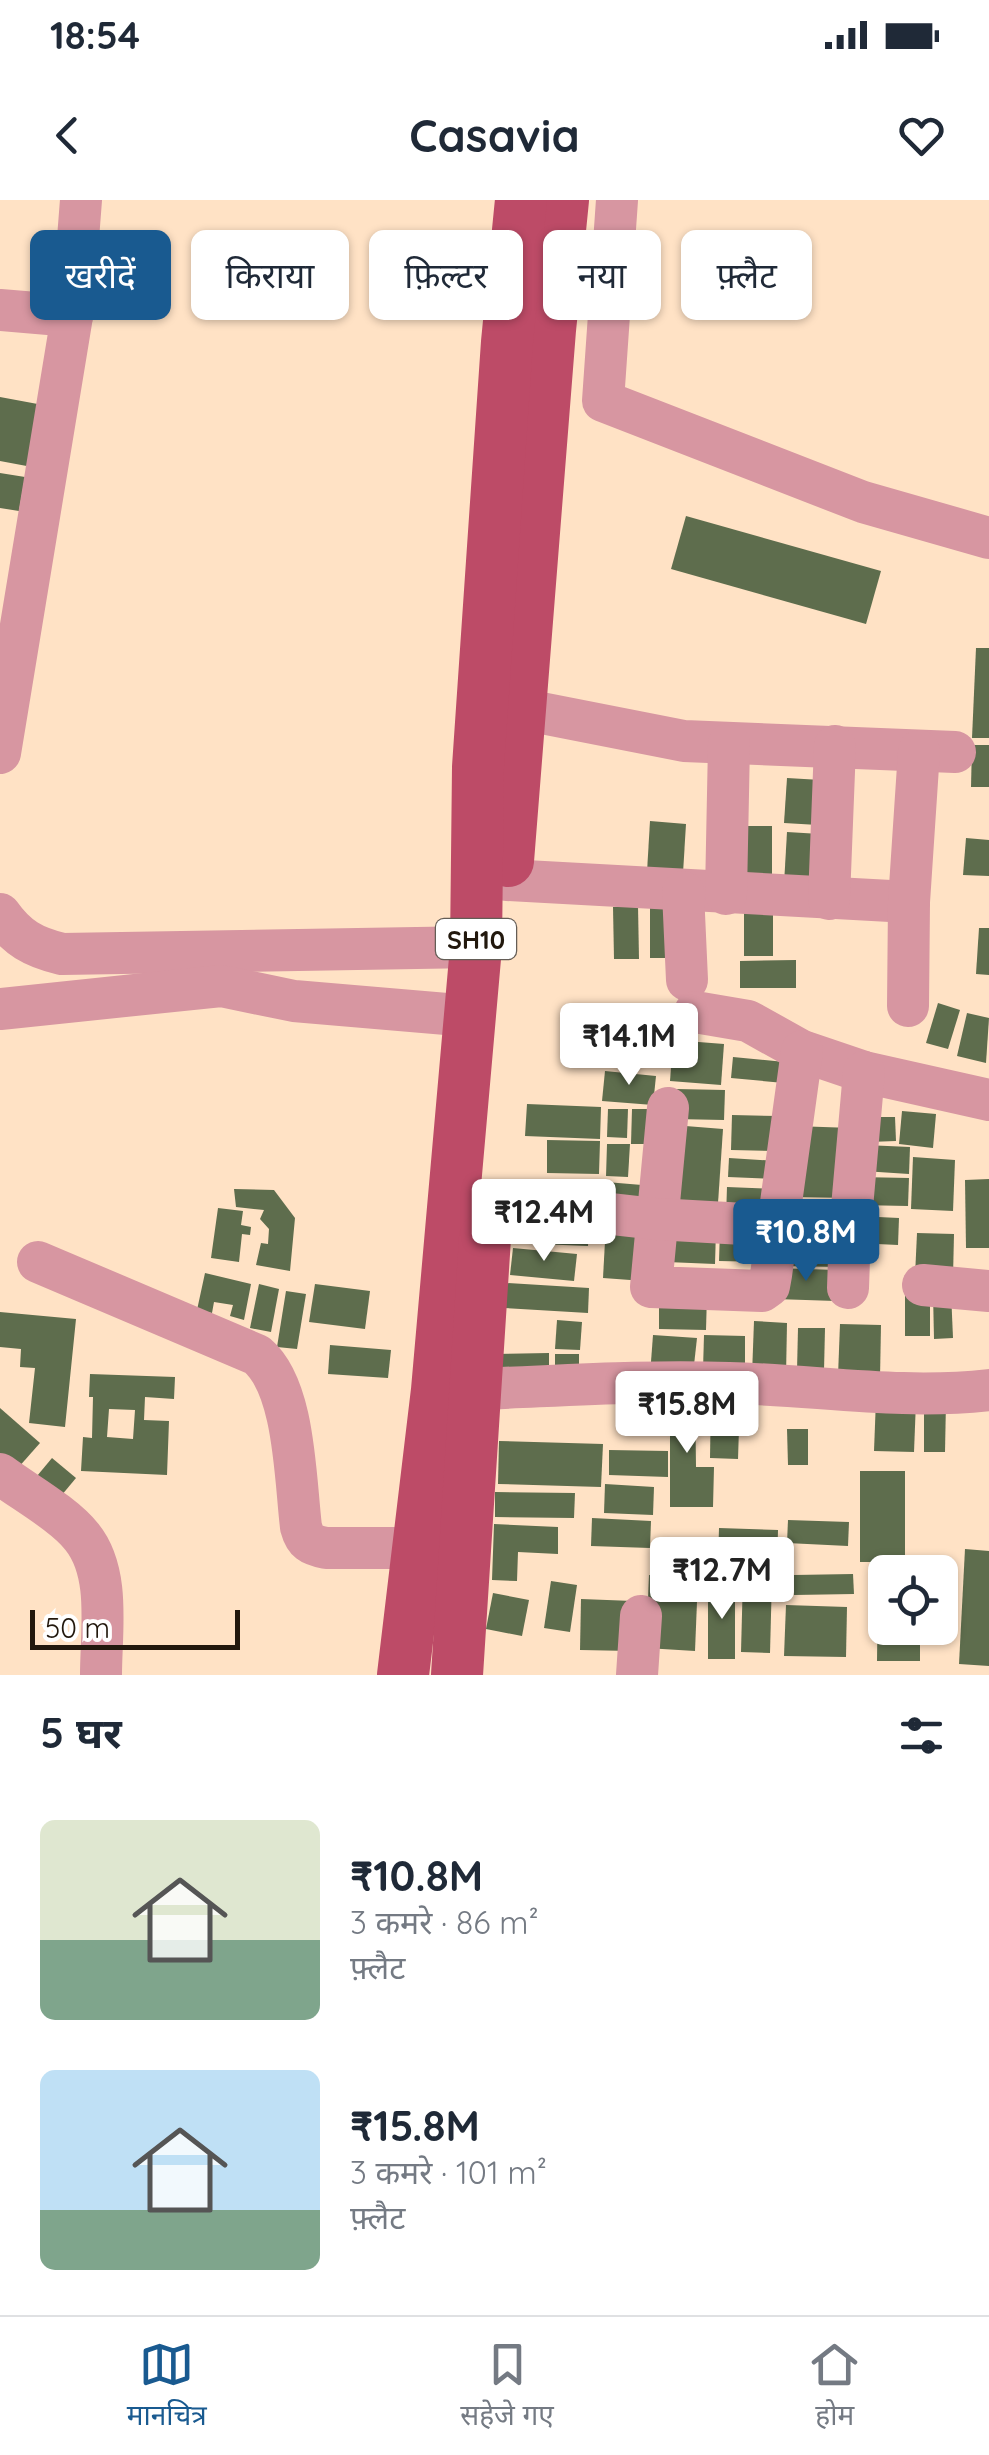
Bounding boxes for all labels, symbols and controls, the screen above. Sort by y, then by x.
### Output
text: 18:54 [50,11,140,59]
text: Casavia [409,107,580,163]
icon: back [40,108,95,163]
icon: heart [894,108,949,163]
chip: खरीदें [30,230,171,320]
chip: किराया [191,230,349,320]
chip: फ़िल्टर [369,230,523,320]
chip: नया [543,230,661,320]
chip: फ़्लैट [681,230,812,320]
road number: SH10 [436,919,516,959]
pin: ₹14.1M [548,1003,710,1088]
text: ₹14.1M [582,1015,676,1055]
pin: ₹12.4M [463,1179,625,1264]
text: ₹12.4M [494,1191,594,1231]
pin: ₹10.8M [725,1199,887,1284]
text: ₹10.8M [755,1211,857,1251]
pin: ₹15.8M [606,1371,768,1456]
text: ₹15.8M [637,1383,737,1423]
pin: ₹12.7M [641,1537,803,1622]
text: ₹12.7M [672,1549,772,1589]
map controls [868,1555,958,1645]
button: locate [868,1555,958,1645]
scale bar [30,1605,240,1650]
text: 50 m [45,1610,110,1645]
text: 5 घर [40,1706,122,1759]
icon: filters [894,1708,949,1763]
text: ₹10.8M [350,1849,483,1902]
icon: home [120,1860,240,1980]
text: 3 कमरे · 86 m² [350,1902,539,1942]
text: फ़्लैट [350,1947,405,1987]
text: ₹15.8M [350,2099,480,2152]
icon: home [120,2110,240,2230]
text: 3 कमरे · 101 m² [350,2152,547,2192]
text: फ़्लैट [350,2197,405,2237]
tab: मानचित्र [127,2337,207,2436]
tab: सहेजे गए [460,2337,554,2436]
tab: होम [807,2337,862,2436]

